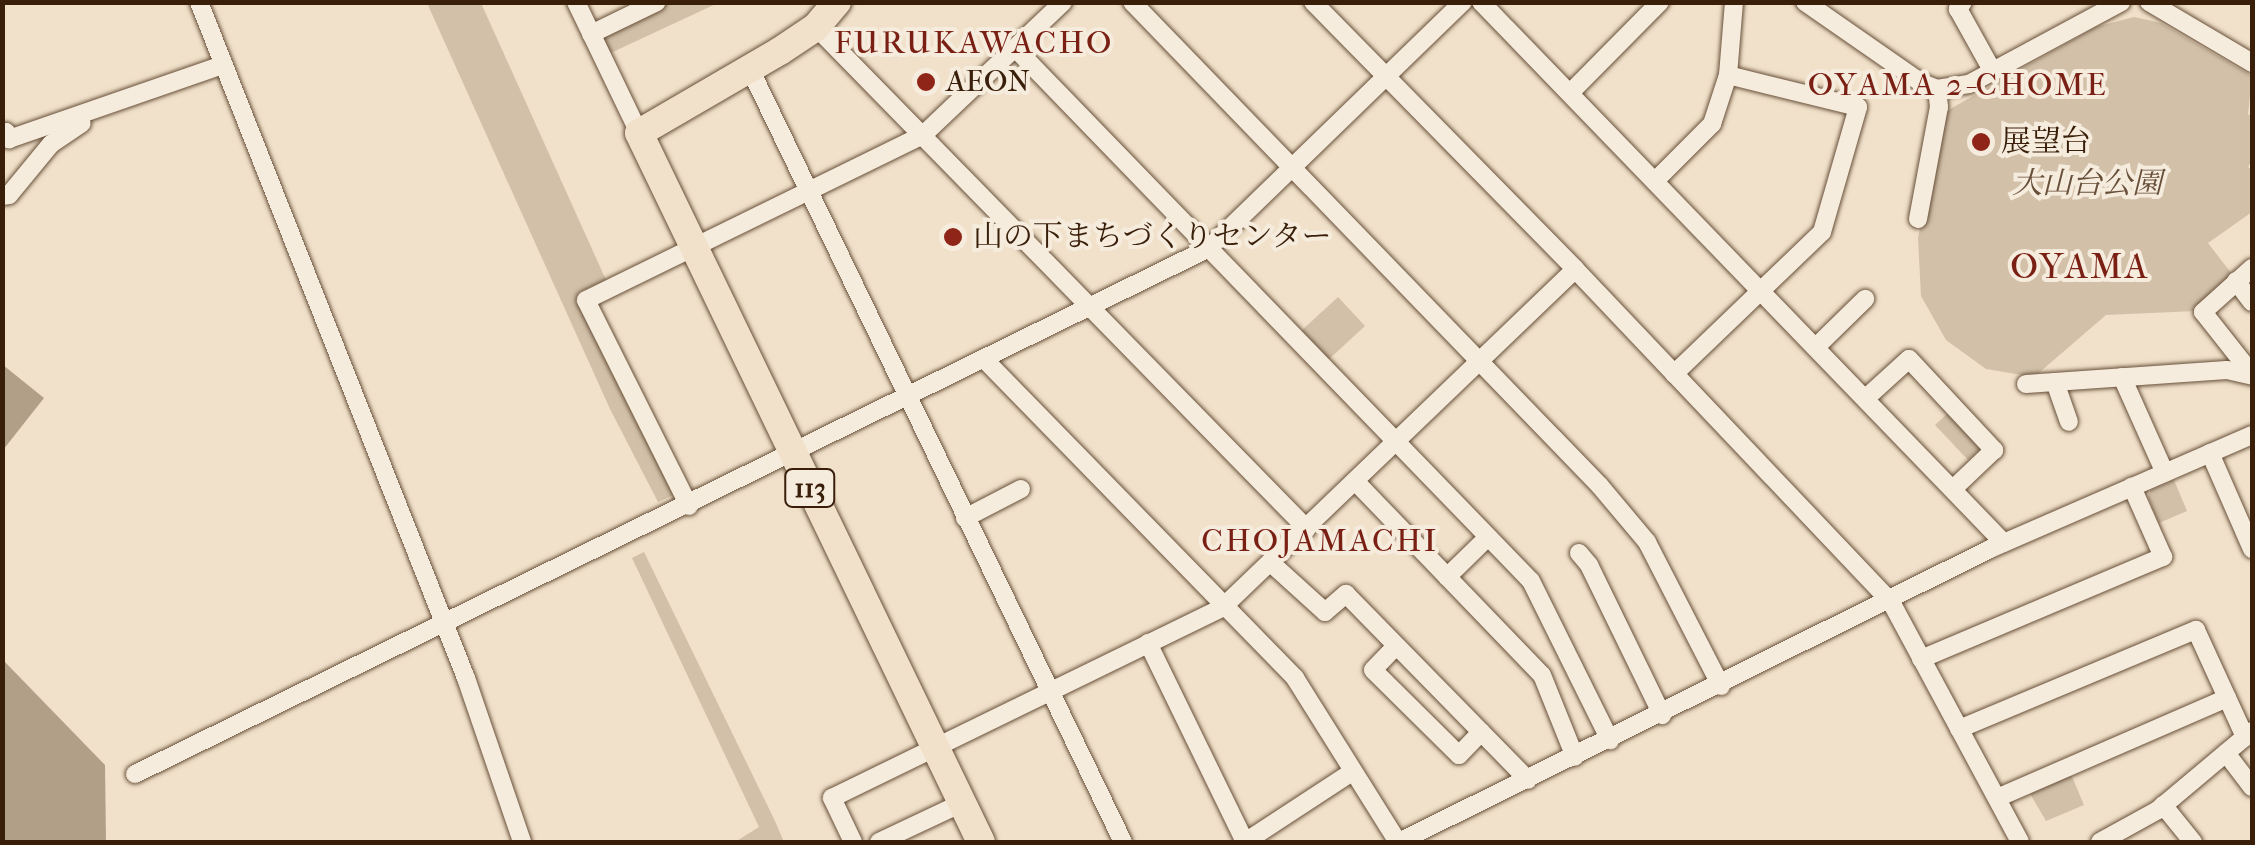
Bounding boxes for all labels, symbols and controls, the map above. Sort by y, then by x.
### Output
district label: FURUKAWACHO [834,24,1114,62]
place label: AEON [946,64,1030,100]
district label: OYAMA 2-CHOME [1808,66,2108,104]
marker: AEON [915,71,937,93]
place label: 展望台 [2001,124,2091,160]
marker: 展望台 [1970,131,1992,153]
park label: 大山台公園 [2012,166,2162,202]
place label: 山の下まちづくりセンター [973,219,1333,255]
marker: 山の下まちづくりセンター [942,226,964,248]
district label: OYAMA [2010,246,2150,288]
road number: 113 [782,465,838,511]
district label: CHOJAMACHI [1201,522,1439,560]

